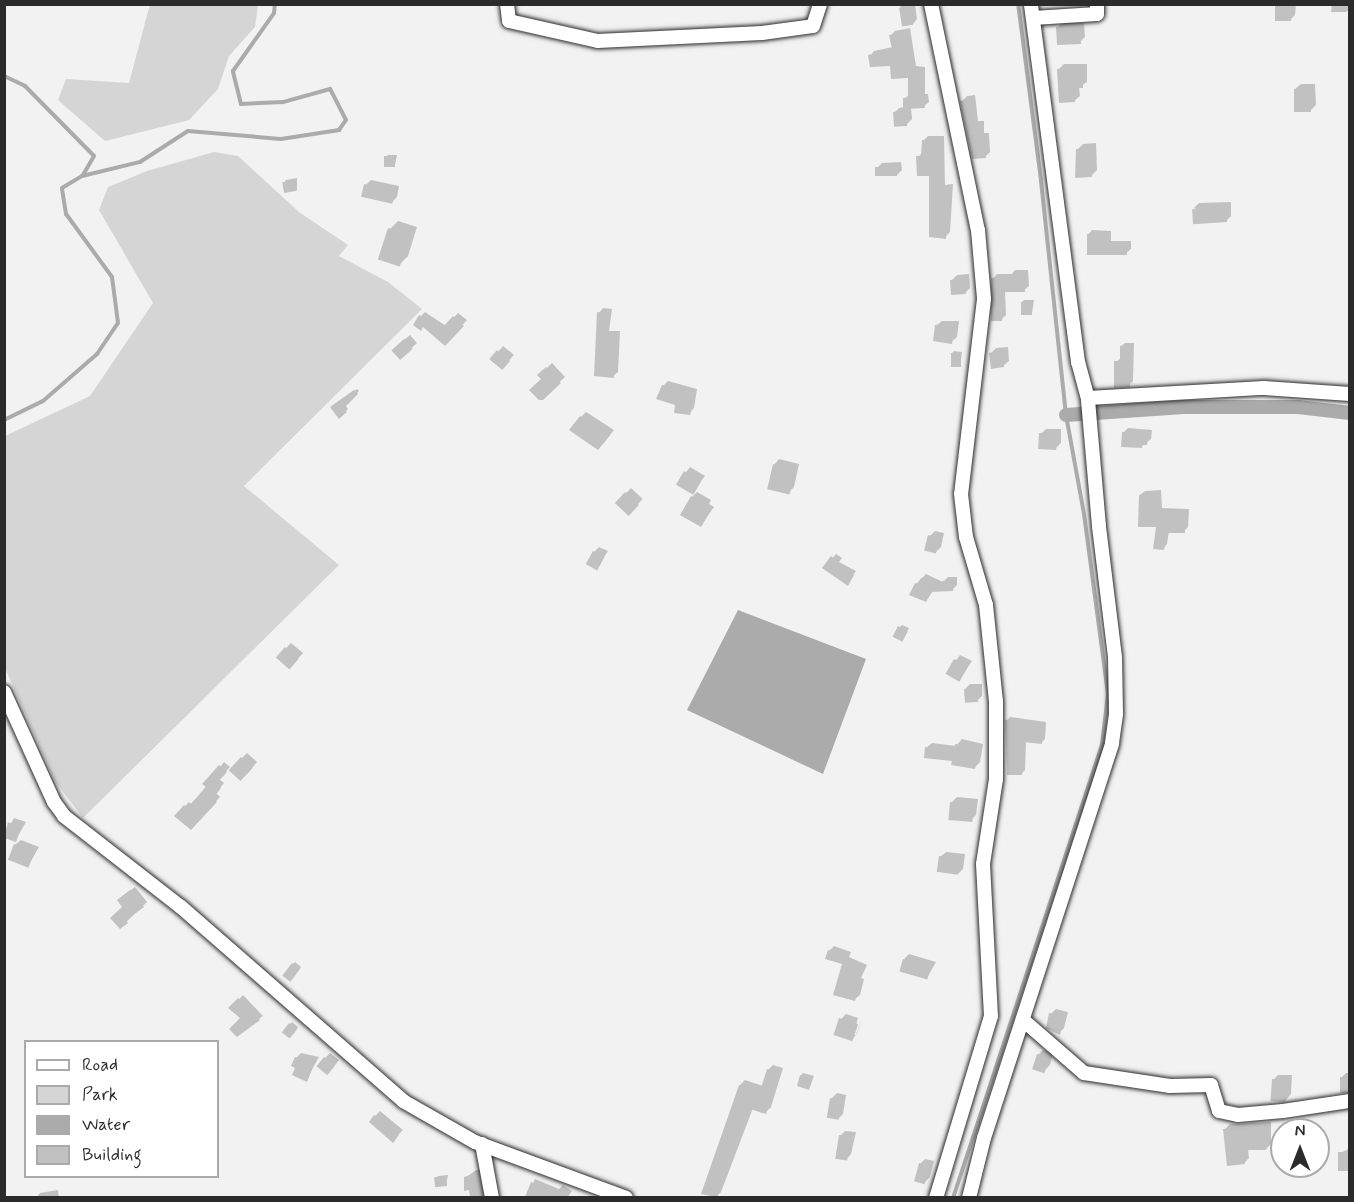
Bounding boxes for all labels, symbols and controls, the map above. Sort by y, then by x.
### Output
legend [24,1040,219,1178]
text: Road [82,1053,118,1077]
text: Park [82,1083,118,1107]
text: Water [82,1113,130,1137]
north arrow [1270,1118,1330,1178]
text: N [1295,1121,1305,1142]
text: Building [82,1143,142,1167]

